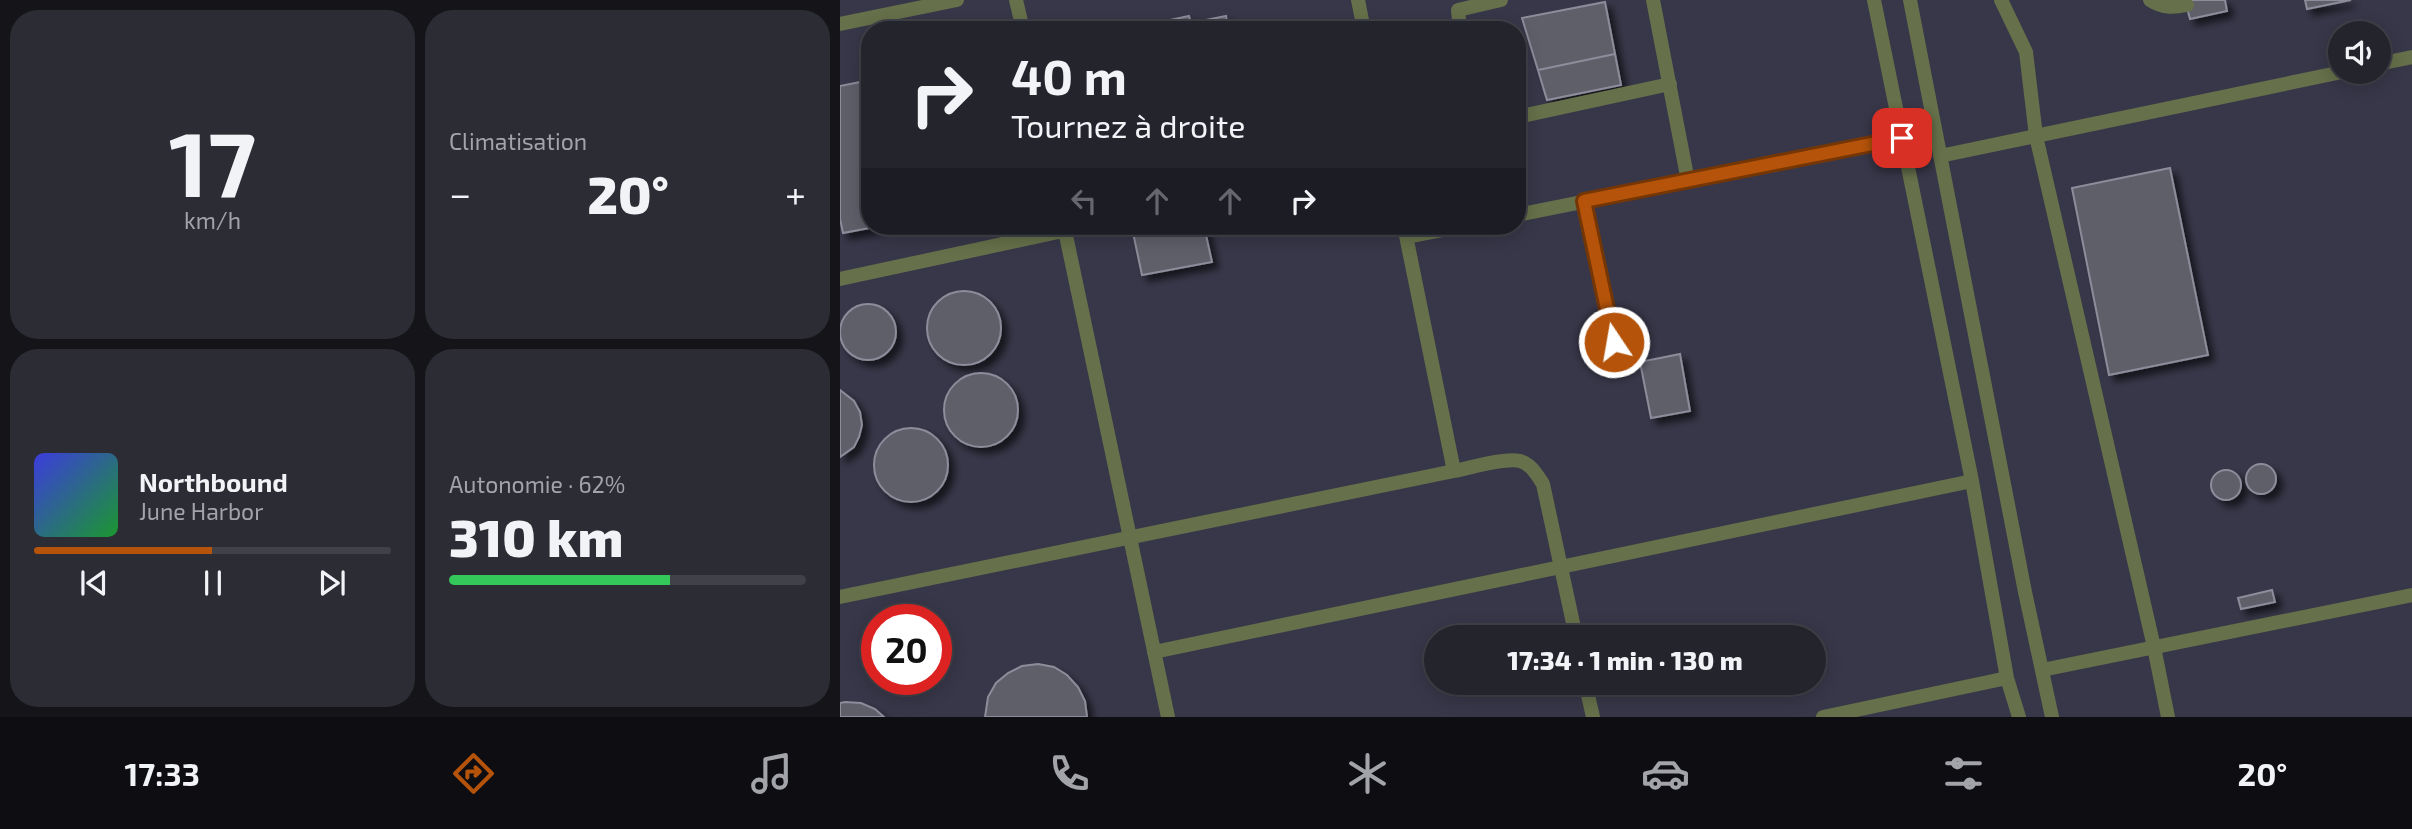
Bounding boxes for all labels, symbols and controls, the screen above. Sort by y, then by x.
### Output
map controls [2328,21,2391,84]
button: sound [2328,21,2391,84]
text: 40 m [1011,46,1127,105]
icon: right [896,49,987,140]
text: 17 [169,106,256,215]
text: Tournez à droite [1011,106,1245,144]
pin [1872,108,1932,168]
icon: arrive [1883,119,1921,157]
text: Climatisation [449,127,587,155]
text: 20° [587,162,669,224]
text: − [449,170,471,216]
text: + [785,170,806,216]
icon: left [1065,182,1103,220]
icon: ahead [1138,182,1176,220]
icon: ahead [1211,182,1249,220]
icon: right [1284,182,1322,220]
text: km/h [184,206,241,234]
position arrow [1577,305,1651,379]
text: Northbound [139,466,288,497]
text: Autonomie · 62% [449,470,625,498]
text: June Harbor [139,497,263,525]
text: 310 km [449,505,623,567]
icon: previous [75,564,113,602]
icon: pause [194,564,232,602]
icon: next [313,564,351,602]
speed limit sign: 20 [861,604,952,695]
text: 17:34 · 1 min · 130 m [1507,644,1743,675]
icon: directions [449,749,498,798]
icon: music [747,749,796,798]
icon: phone [1045,749,1094,798]
icon: climate [1343,749,1392,798]
icon: car [1641,749,1690,798]
icon: filters [1939,749,1988,798]
text: 17:33 [125,754,200,792]
text: 20° [2238,754,2287,792]

